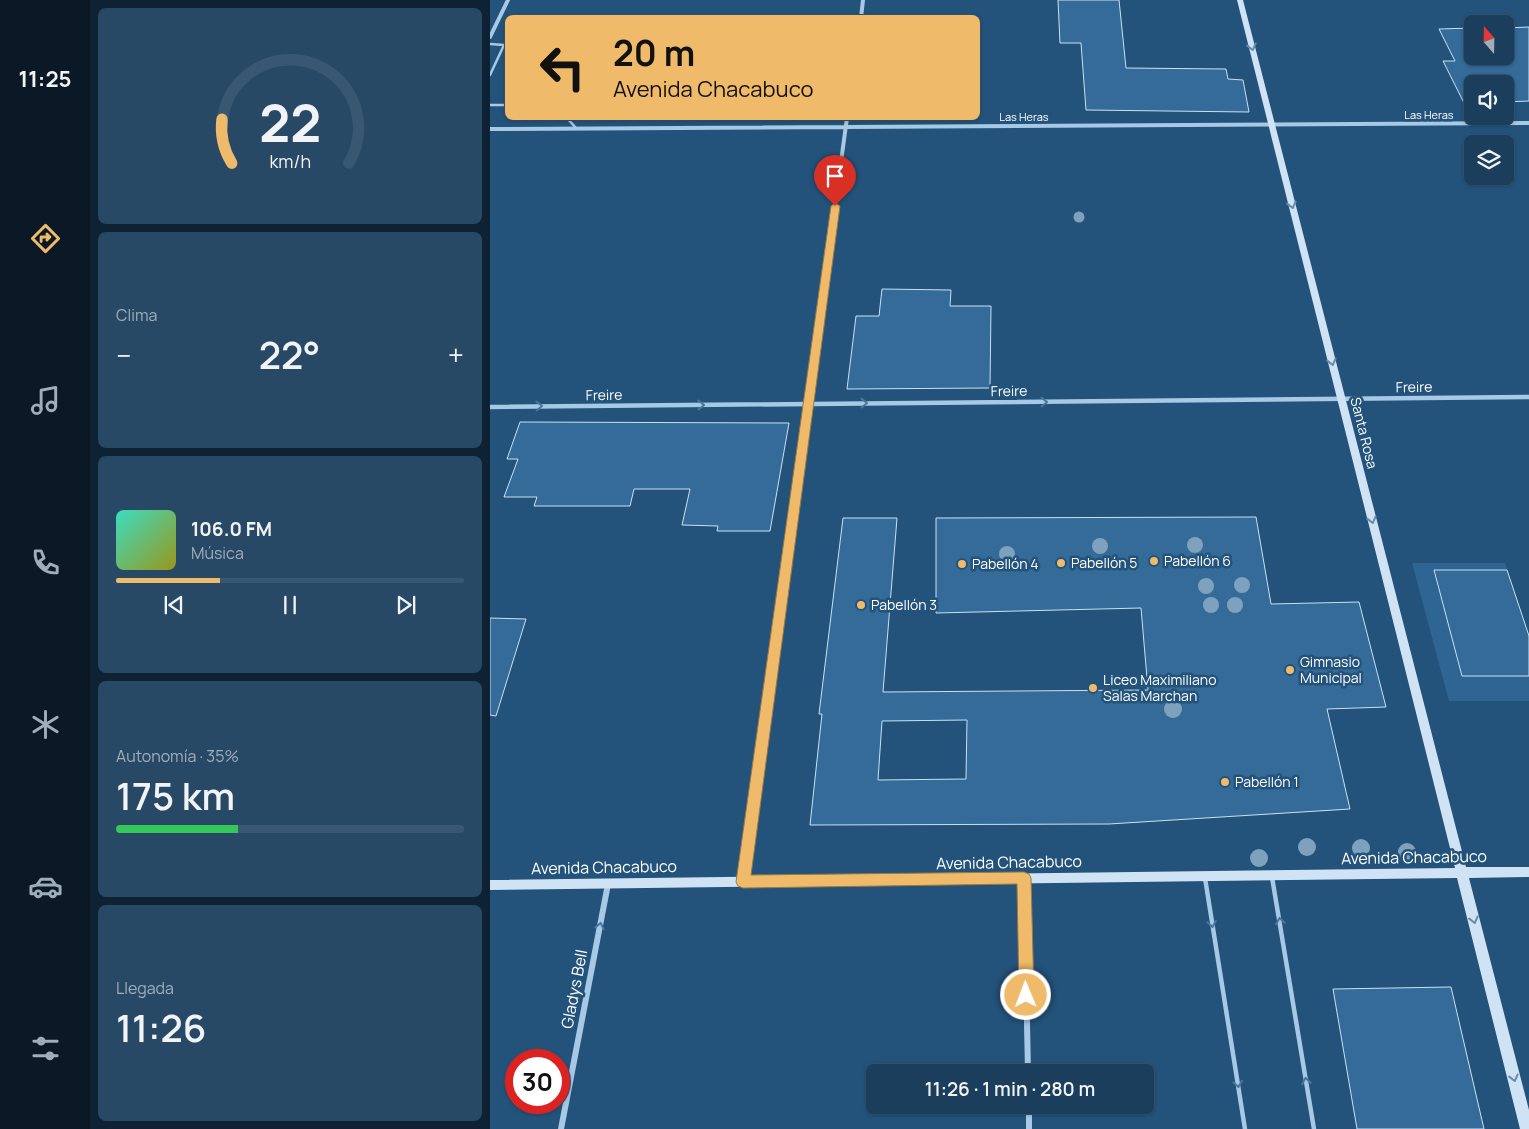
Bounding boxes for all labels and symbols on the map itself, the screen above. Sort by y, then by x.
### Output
north arrow [1464,15,1514,65]
one-way arrow [1246,43,1257,52]
street label: Las Heras [1404,107,1454,122]
street label: Las Heras [999,109,1049,124]
pin [814,155,856,206]
one-way arrow [1286,200,1297,209]
one-way arrow [1326,358,1337,367]
street label: Freire [1396,377,1432,396]
street label: Freire [991,381,1027,400]
street label: Freire [586,385,622,404]
street label: Santa Rosa [1346,395,1383,471]
one-way arrow [1040,397,1048,407]
one-way arrow [860,398,868,408]
one-way arrow [698,400,705,410]
one-way arrow [535,401,543,412]
one-way arrow [1366,515,1377,524]
place label: Pabellón 6 [1164,551,1231,570]
place label: Pabellón 5 [1071,553,1137,572]
place label: Pabellón 4 [972,554,1039,573]
marker: Pabellón 6 [1148,555,1160,567]
marker: Pabellón 5 [1055,557,1067,569]
marker: Pabellón 4 [956,558,968,570]
place label: Pabellón 3 [871,595,937,614]
marker: Pabellón 3 [855,599,867,611]
place label: Gimnasio Municipal [1300,652,1362,687]
marker: Gimnasio Municipal [1284,664,1296,676]
place label: Liceo Maximiliano Salas Marchan [1103,670,1216,705]
marker: Liceo Maximiliano Salas Marchan [1087,682,1099,694]
place label: Pabellón 1 [1235,772,1299,791]
marker: Pabellón 1 [1219,776,1231,788]
street label: Avenida Chacabuco [1341,845,1487,869]
street label: Avenida Chacabuco [936,850,1082,874]
street label: Avenida Chacabuco [531,855,677,879]
one-way arrow [1275,916,1285,925]
one-way arrow [1468,916,1478,924]
one-way arrow [1207,920,1217,928]
one-way arrow [594,922,604,931]
street label: Gladys Bell [556,948,592,1030]
position arrow [999,968,1051,1020]
speed limit sign: 30 [505,1049,570,1114]
one-way arrow [1508,1073,1519,1082]
one-way arrow [1301,1077,1312,1085]
one-way arrow [1232,1080,1242,1089]

